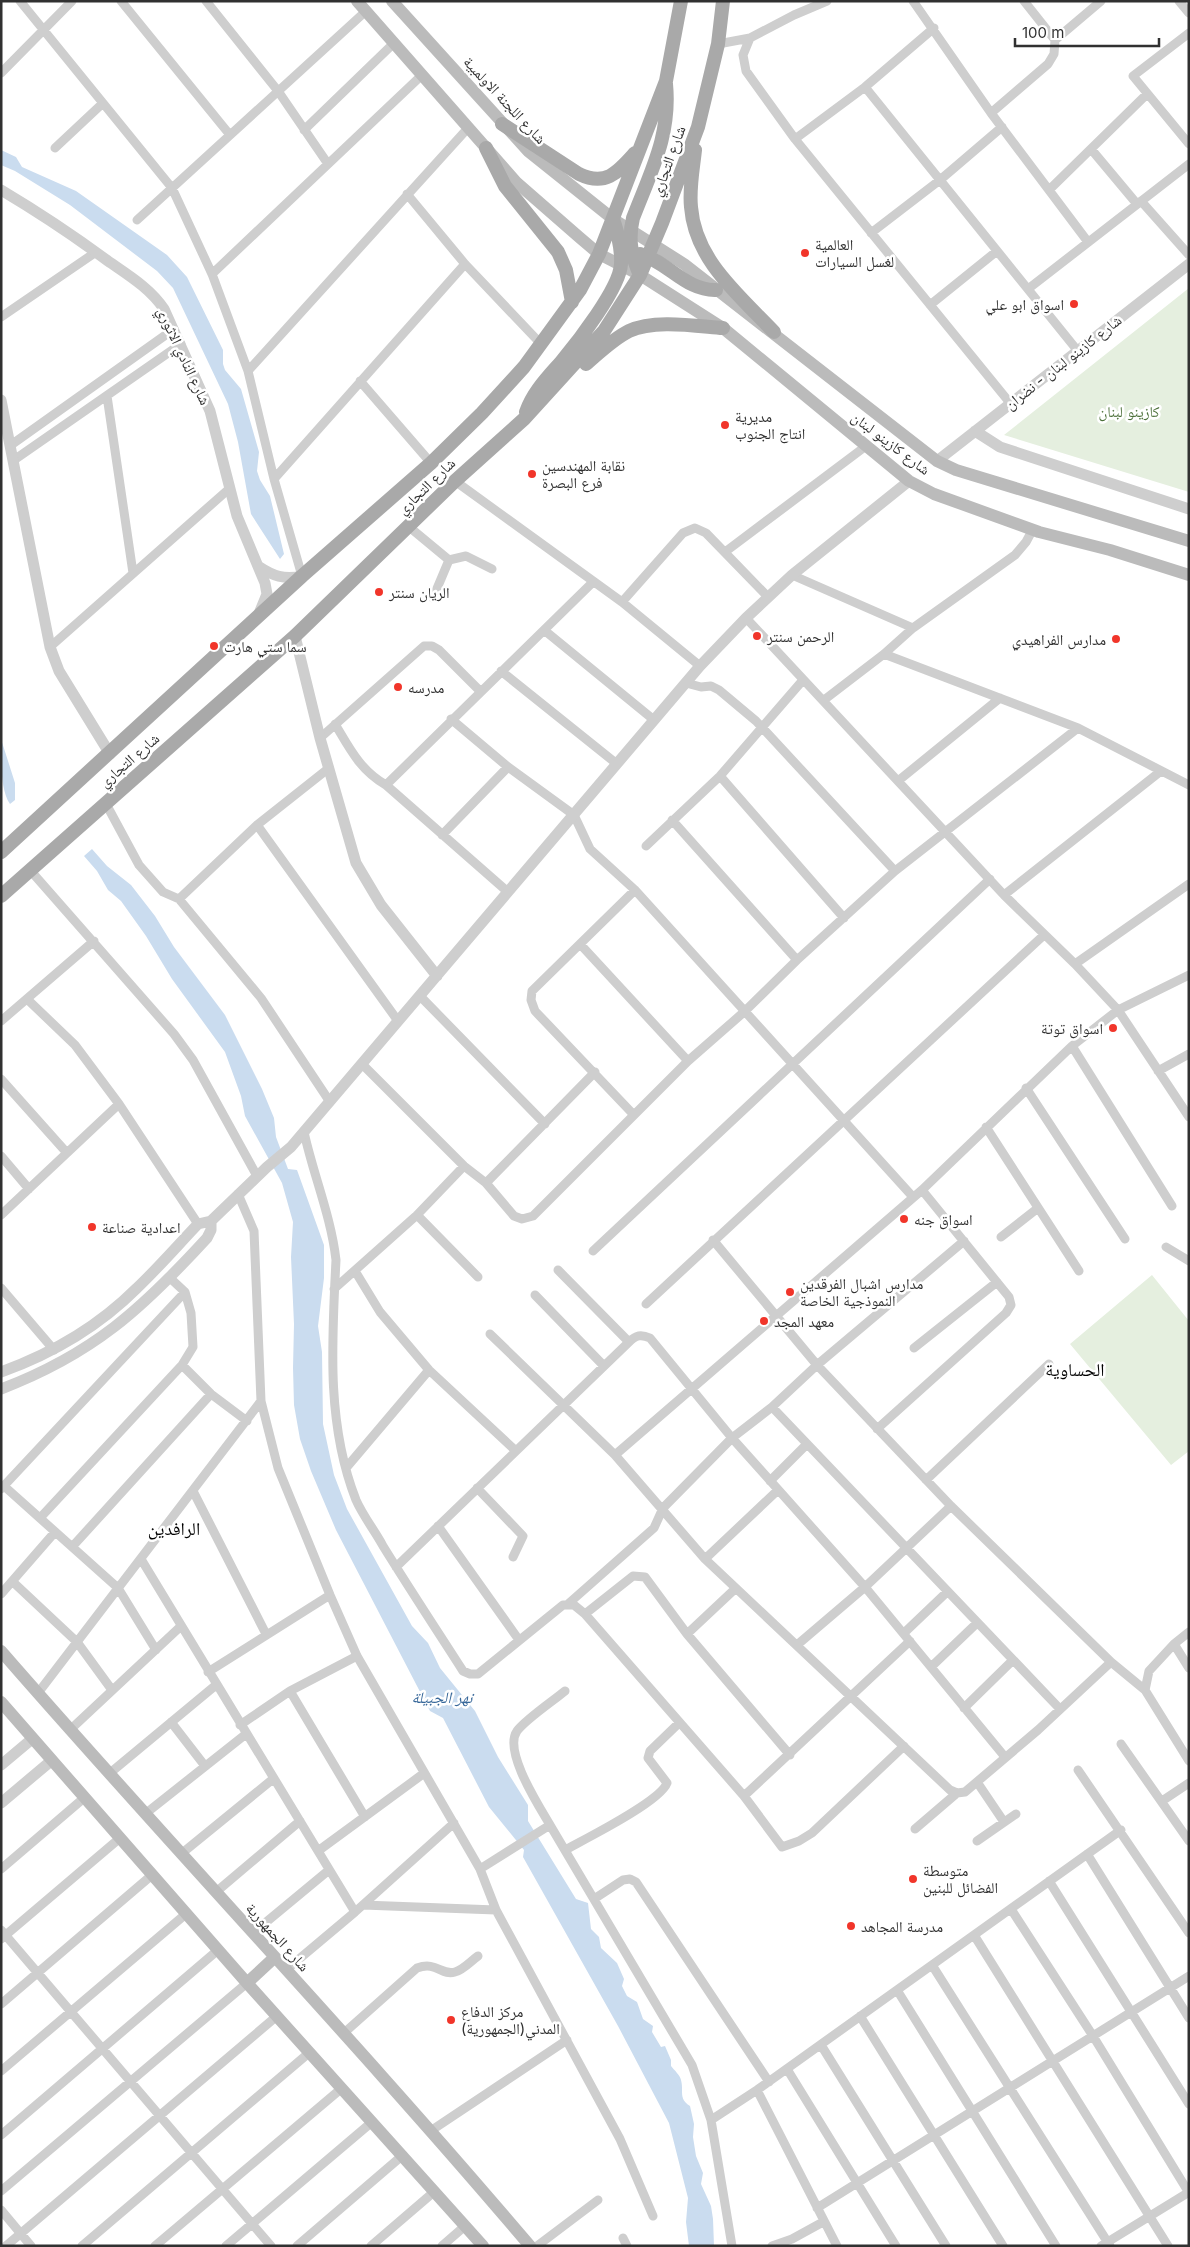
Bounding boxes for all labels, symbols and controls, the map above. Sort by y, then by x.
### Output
scale bar [1015,15,1159,47]
text: 100 m [1022,23,1064,42]
street label: شارع اللجنة الاولمبية [459,52,551,149]
street label: شارع التجاري [646,123,692,200]
place label: العالمية لغسل السيارات [815,235,894,272]
marker: العالمية لغسل السيارات [799,247,811,259]
place label: اسواق ابو علي [986,295,1064,316]
marker: اسواق ابو علي [1068,298,1080,310]
street label: شارع النادي الاثوري [150,304,215,409]
street label: شارع كازينو لبنان - نضران [1001,310,1126,414]
park label: كازينو لبنان [1098,402,1160,422]
place label: مديرية انتاج الجنوب [735,407,805,444]
street label: شارع كازينو لبنان [847,407,934,480]
marker: مديرية انتاج الجنوب [719,419,731,431]
street label: شارع التجاري [393,453,461,520]
place label: نقابة المهندسين فرع البصرة [542,456,625,493]
marker: نقابة المهندسين فرع البصرة [526,468,538,480]
place label: الريان سنتر [388,583,449,603]
marker: الريان سنتر [373,586,385,598]
place label: الرحمن سنتر [766,627,834,647]
marker: الرحمن سنتر [751,630,763,642]
place label: مدارس الفراهيدي [1012,630,1106,651]
marker: مدارس الفراهيدي [1110,633,1122,645]
place label: سما ستي هارت [224,637,307,658]
marker: سما ستي هارت [208,640,220,652]
place label: مدرسه [408,678,445,697]
marker: مدرسه [392,681,404,693]
street label: شارع التجاري [95,729,165,793]
place label: اسواق توتة [1041,1019,1103,1039]
marker: اسواق توتة [1107,1022,1119,1034]
place label: اسواق جنه [914,1210,973,1230]
marker: اسواق جنه [898,1213,910,1225]
place label: اعدادية صناعة [102,1218,181,1237]
marker: اعدادية صناعة [86,1221,98,1233]
place label: مدارس اشبال الفرقدين النموذجية الخاصة [800,1274,924,1310]
marker: مدارس اشبال الفرقدين النموذجية الخاصة [784,1286,796,1298]
place label: معهد المجد [774,1312,834,1331]
marker: معهد المجد [758,1315,770,1327]
district label: الحساوية [1045,1359,1105,1380]
district label: الرافدين [148,1518,200,1540]
water label: نهر الجبيلة [412,1687,475,1707]
place label: متوسطة الفضائل للبنين [923,1861,998,1898]
marker: متوسطة الفضائل للبنين [907,1873,919,1885]
street label: شارع الجمهورية [241,1899,314,1976]
place label: مدرسة المجاهد [861,1917,943,1936]
marker: مدرسة المجاهد [845,1920,857,1932]
place label: مركز الدفاع المدني(الجمهورية) [461,2002,560,2040]
marker: مركز الدفاع المدني(الجمهورية) [445,2014,457,2026]

